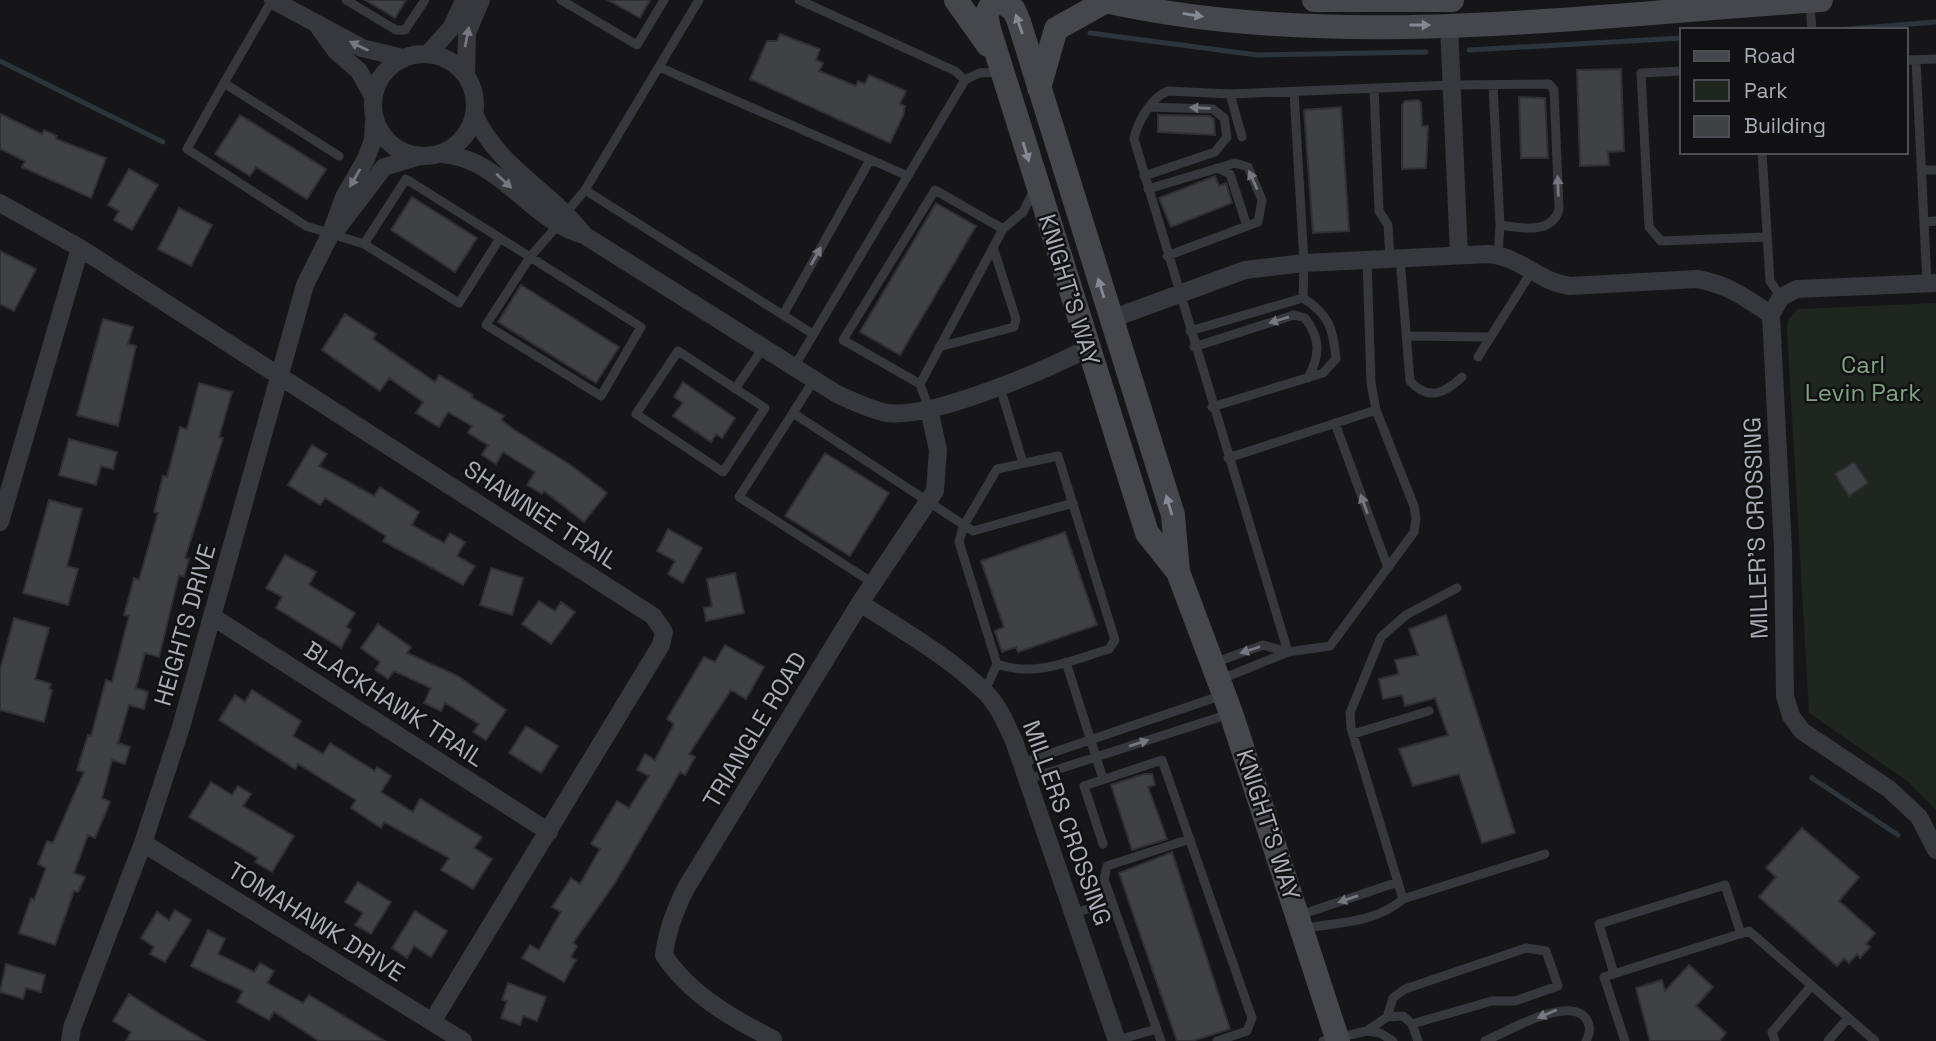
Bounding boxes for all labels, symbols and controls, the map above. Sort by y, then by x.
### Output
one-way arrow [1182,10,1204,21]
one-way arrow [1013,13,1024,34]
one-way arrow [1409,19,1431,31]
one-way arrow [462,26,473,48]
legend [1680,28,1908,154]
one-way arrow [349,41,369,52]
text: Road [1744,42,1796,69]
text: Park [1744,77,1788,104]
one-way arrow [1189,103,1211,114]
text: Building [1744,112,1826,139]
one-way arrow [1021,142,1031,163]
one-way arrow [349,168,361,187]
one-way arrow [1247,170,1259,190]
one-way arrow [495,173,513,189]
one-way arrow [1552,174,1563,196]
street label: KNIGHT'S WAY [1032,210,1107,370]
one-way arrow [810,246,822,265]
one-way arrow [1096,277,1106,298]
one-way arrow [1268,316,1289,326]
park label: Carl Levin Park [1805,349,1921,408]
street label: MILLER'S CROSSING [1736,417,1775,640]
street label: SHAWNEE TRAIL [458,453,624,576]
one-way arrow [1358,493,1369,514]
one-way arrow [1164,494,1174,515]
street label: HEIGHTS DRIVE [147,541,222,709]
street label: BLACKHAWK TRAIL [298,634,490,773]
one-way arrow [1239,645,1260,655]
street label: TRIANGLE ROAD [696,646,813,813]
street label: MILLERS CROSSING [1016,716,1119,930]
one-way arrow [1129,737,1150,748]
street label: KNIGHT'S WAY [1229,745,1308,905]
street label: TOMAHAWK DRIVE [222,855,410,988]
one-way arrow [1337,894,1358,905]
one-way arrow [1536,1009,1557,1020]

